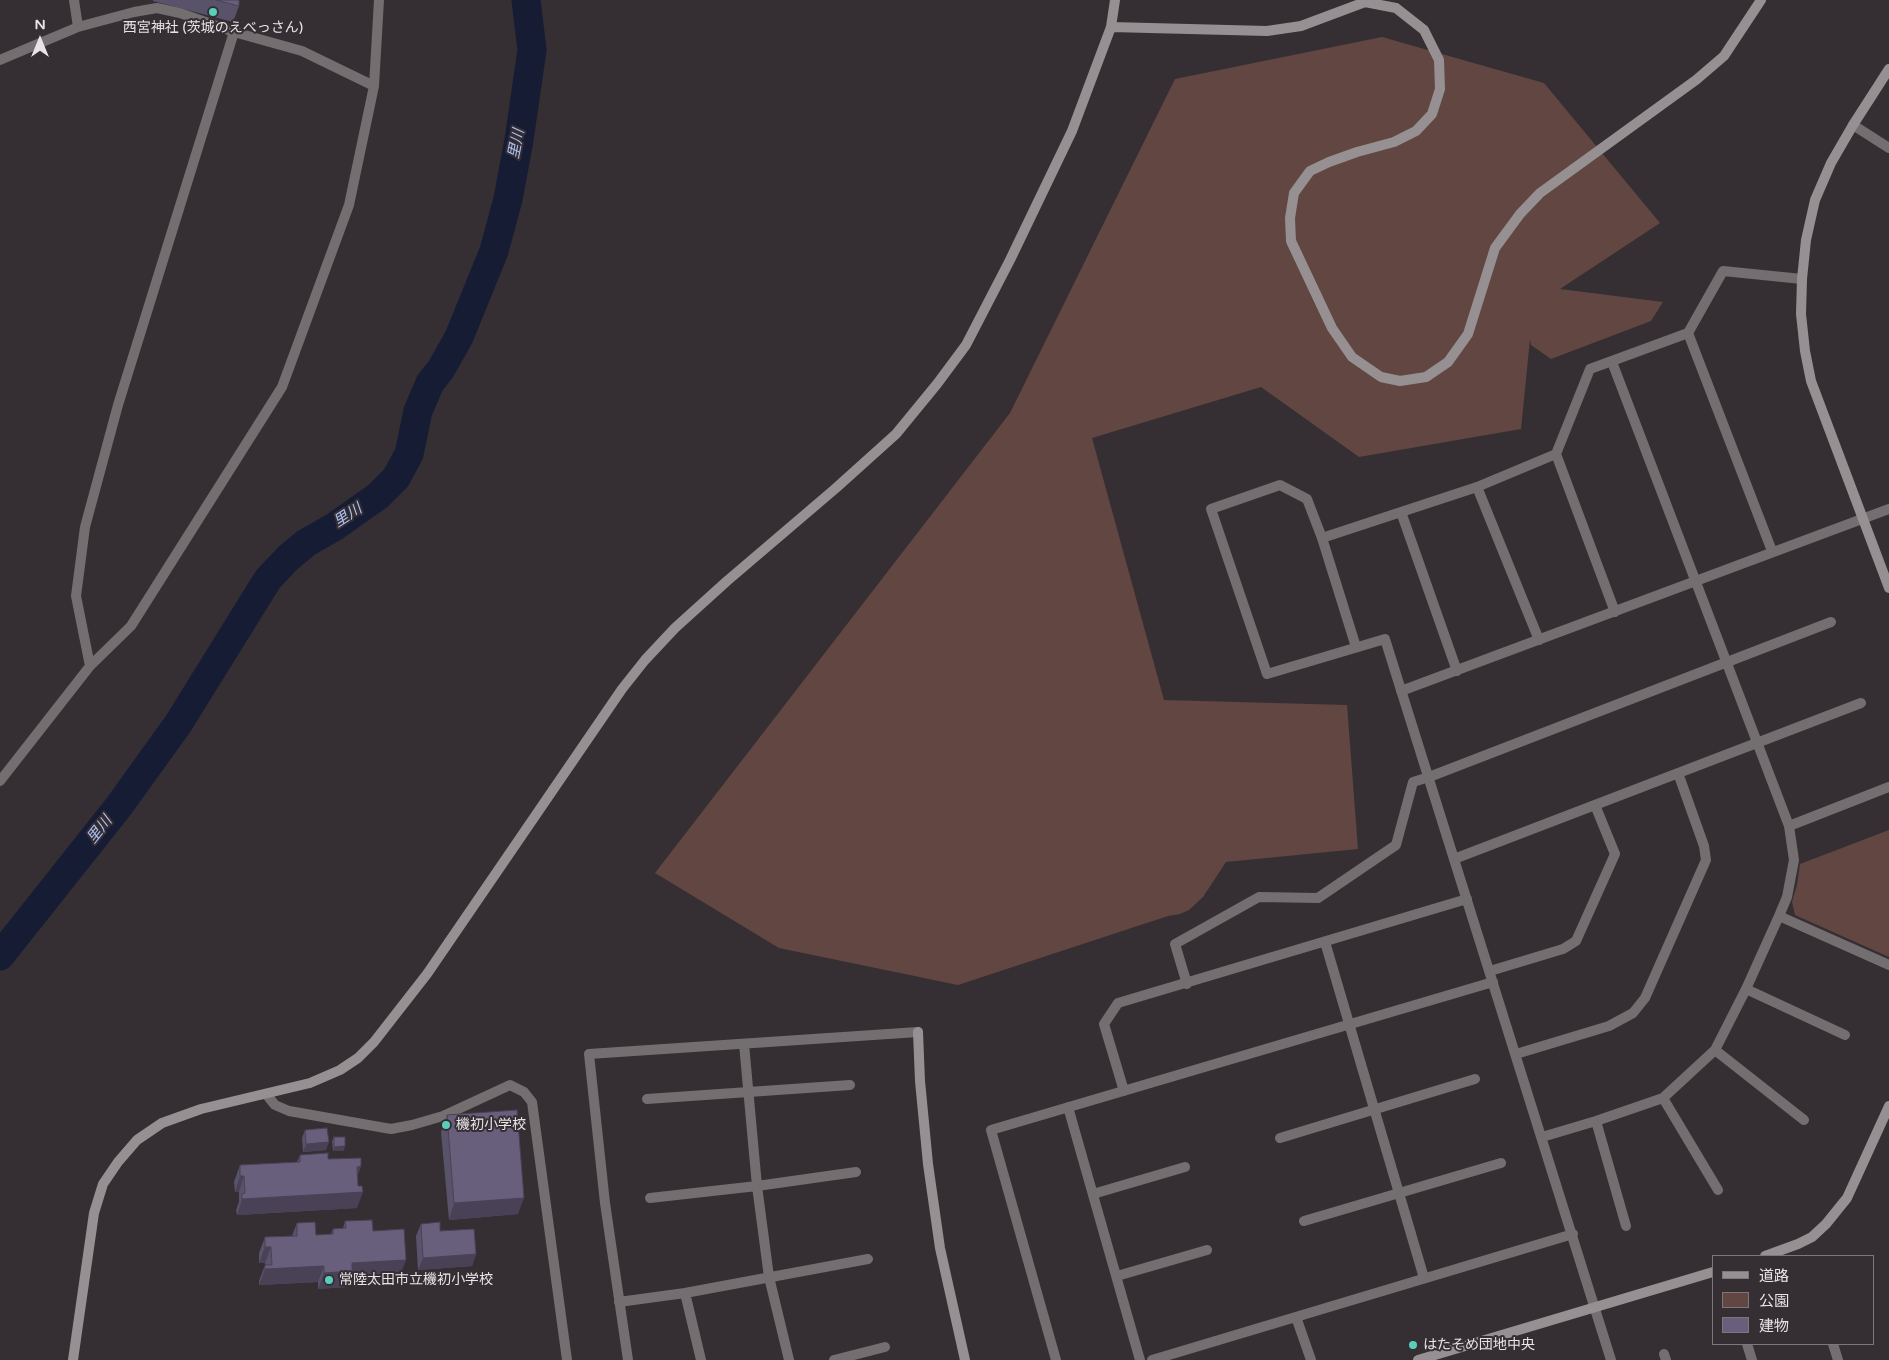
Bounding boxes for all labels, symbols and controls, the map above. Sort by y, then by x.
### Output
marker: 西宮神社 (茨城のえべっさん) [207,6,219,18]
north arrow [15,15,65,65]
text: N [34,16,46,33]
place label: 西宮神社 (茨城のえべっさん) [123,20,303,36]
water label: 里川 [505,128,529,160]
water label: 里川 [331,500,365,532]
water label: 里川 [84,813,116,847]
place label: 機初小学校 [456,1117,526,1133]
marker: 機初小学校 [440,1119,452,1131]
legend [1712,1255,1874,1345]
text: 道路 [1759,1267,1789,1285]
place label: 常陸太田市立機初小学校 [339,1272,493,1288]
marker: 常陸太田市立機初小学校 [323,1274,335,1286]
text: 公園 [1759,1292,1789,1310]
text: 建物 [1759,1317,1789,1335]
place label: はたそめ団地中央 [1423,1337,1535,1353]
marker: はたそめ団地中央 [1407,1339,1419,1351]

